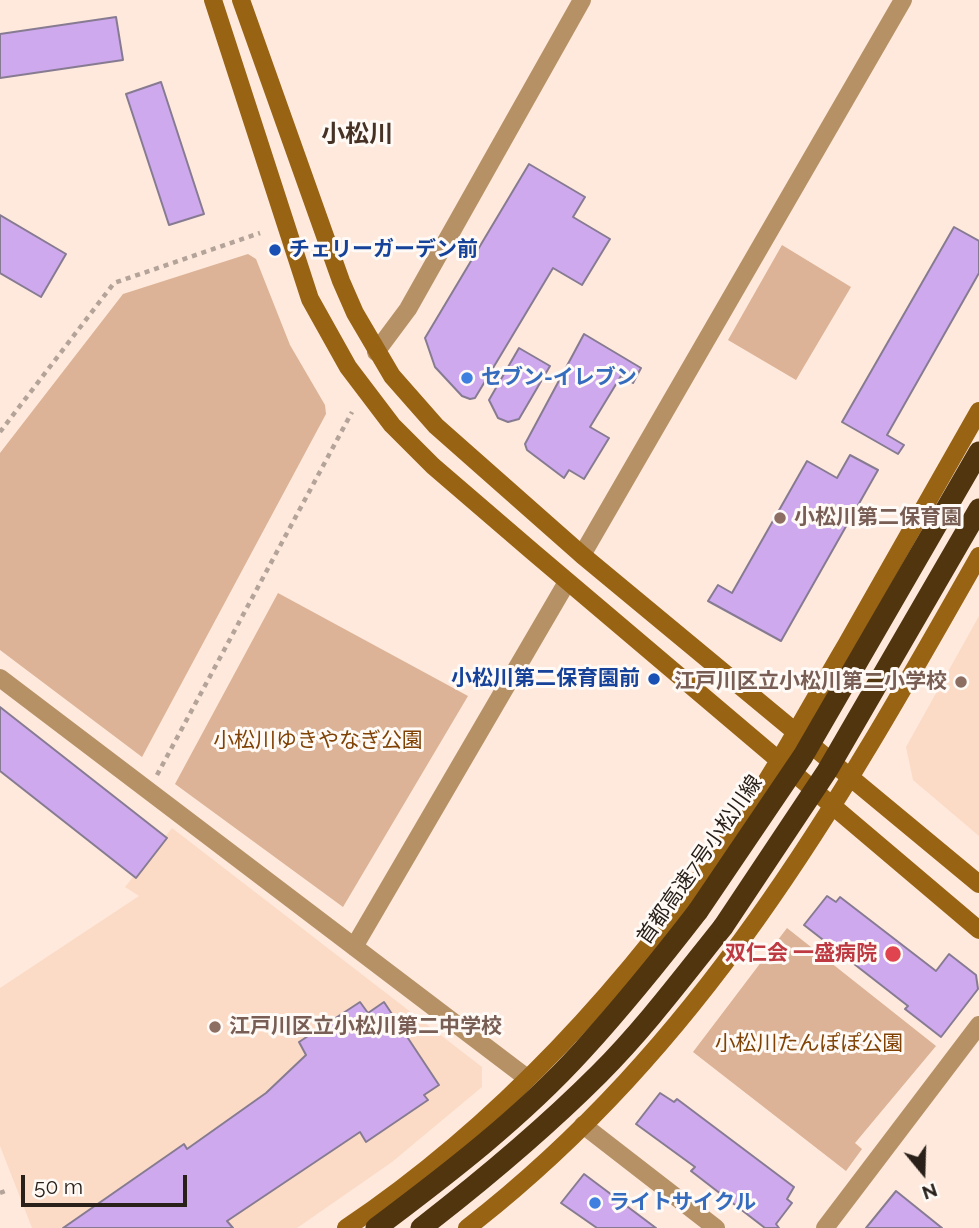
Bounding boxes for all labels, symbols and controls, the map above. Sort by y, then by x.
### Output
district label: 小松川 [321,121,393,149]
place label: チェリーガーデン前 [289,237,478,263]
marker: チェリーガーデン前 [267,242,283,258]
place label: セブン-イレブン [481,365,637,391]
marker: セブン-イレブン [459,370,475,386]
place label: 小松川第二保育園 [794,505,962,531]
marker: 小松川第二保育園 [772,510,788,526]
place label: 小松川第二保育園前 [451,666,640,692]
place label: 江戸川区立小松川第二小学校 [674,669,947,695]
marker: 小松川第二保育園前 [646,671,662,687]
marker: 江戸川区立小松川第二小学校 [953,674,969,690]
park label: 小松川ゆきやなぎ公園 [213,728,423,754]
street label: 首都高速7号小松川線 [632,771,768,949]
place label: 双仁会 一盛病院 [725,941,877,967]
marker: 双仁会 一盛病院 [883,944,903,964]
place label: 江戸川区立小松川第二中学校 [229,1014,502,1040]
marker: 江戸川区立小松川第二中学校 [207,1019,223,1035]
park label: 小松川たんぽぽ公園 [715,1031,903,1057]
north arrow [888,1137,958,1207]
scale bar [24,1162,191,1206]
text: 50 m [34,1174,83,1199]
text: N [919,1179,940,1205]
place label: ライトサイクル [609,1190,756,1216]
marker: ライトサイクル [587,1195,603,1211]

